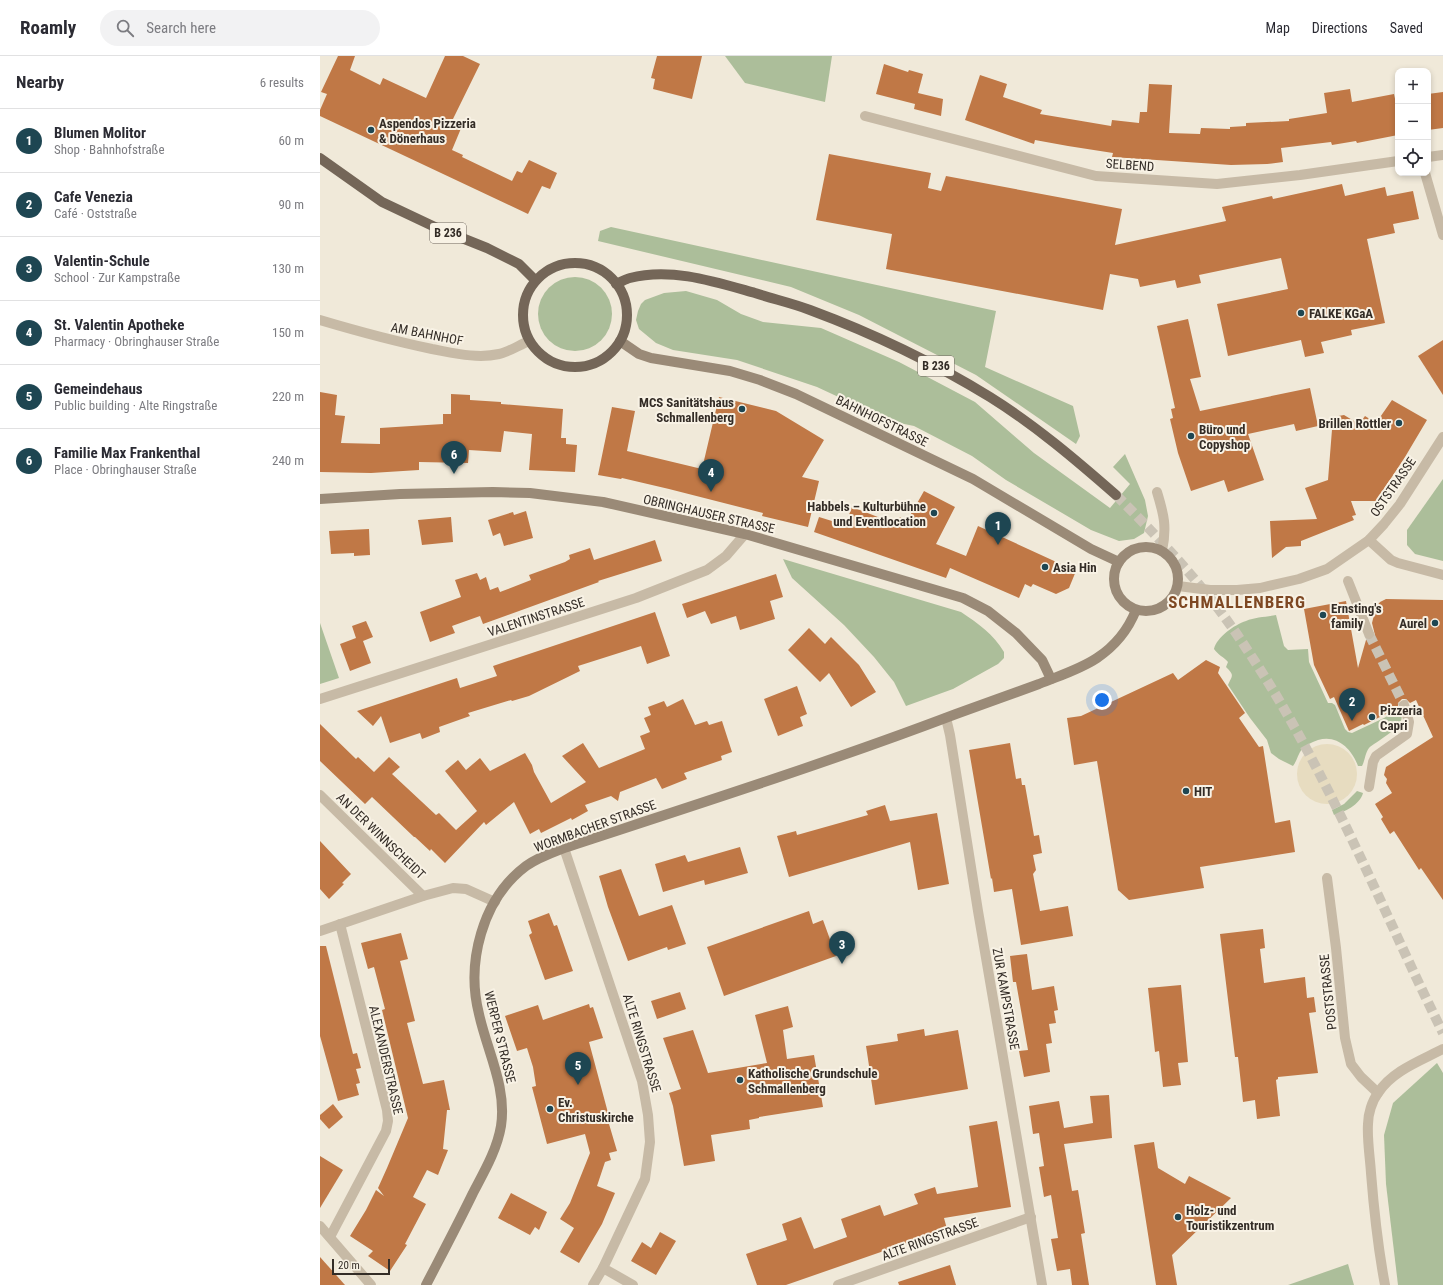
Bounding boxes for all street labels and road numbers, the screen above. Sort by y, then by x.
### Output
street label: SELBEND [1105,156,1155,174]
road number: B 236 [430,223,466,243]
street label: AM BAHNHOF [390,320,464,348]
road number: B 236 [918,356,954,376]
street label: BAHNHOFSTRASSE [833,392,931,450]
street label: OSTSTRASSE [1367,454,1419,520]
street label: OBRINGHAUSER STRASSE [642,492,776,536]
street label: VALENTINSTRASSE [486,594,586,640]
street label: AN DER WINNSCHEIDT [334,790,429,882]
street label: WORMBACHER STRASSE [532,797,658,855]
street label: ZUR KAMPSTRASSE [990,947,1022,1051]
street label: POSTSTRASSE [1317,953,1339,1031]
street label: WERPER STRASSE [481,989,519,1085]
street label: ALTE RINGSTRASSE [620,992,664,1094]
street label: ALEXANDERSTRASSE [366,1004,406,1116]
street label: ALTE RINGSTRASSE [880,1215,980,1263]

